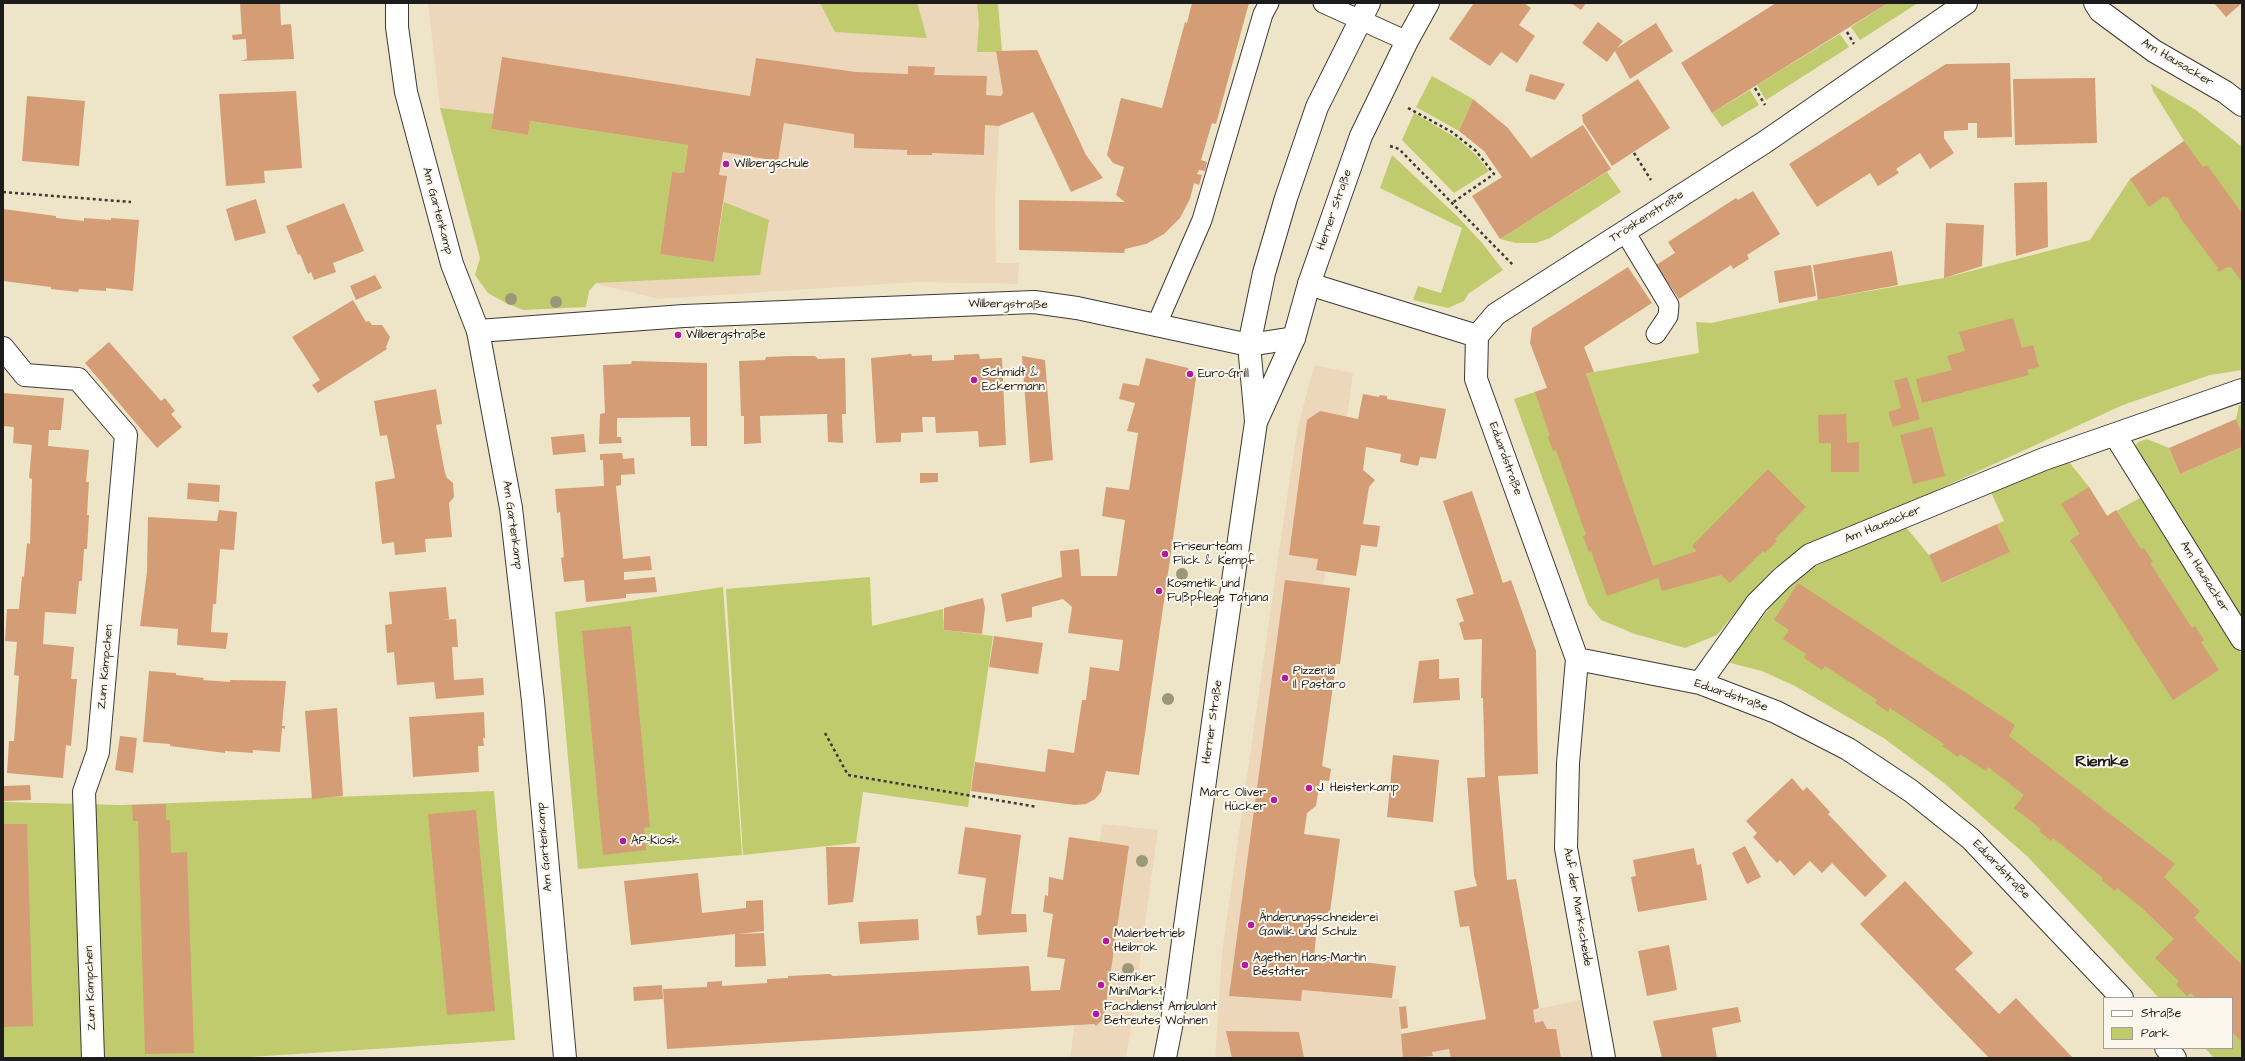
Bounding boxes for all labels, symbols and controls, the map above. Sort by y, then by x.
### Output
street label: Am Hausacker [2138,36,2216,90]
place label: Wilbergschule [734,157,809,171]
marker: Wilbergschule [721,159,731,169]
street label: Am Gartenkamp [418,166,456,256]
street label: Herner Straße [1314,168,1356,252]
street label: Tröskenstraße [1607,188,1687,246]
street label: Wilbergstraße [968,297,1048,313]
place label: Wilbergstraße [686,328,766,342]
marker: Wilbergstraße [673,330,683,340]
place label: Schmidt & Eckermann [982,366,1045,394]
place label: Euro-Grill [1198,367,1249,381]
marker: Euro-Grill [1185,369,1195,379]
marker: Schmidt & Eckermann [969,375,979,385]
street label: Eduardstraße [1485,420,1525,498]
street label: Am Gartenkamp [499,480,525,570]
street label: Am Hausacker [1843,503,1923,547]
street label: Am Hausacker [2176,539,2232,615]
place label: Friseurteam Flick & Kempf [1173,540,1255,568]
marker: Friseurteam Flick & Kempf [1160,549,1170,559]
place label: Kosmetik und Fußpflege Tatjana [1167,577,1268,605]
marker: Kosmetik und Fußpflege Tatjana [1154,586,1164,596]
street label: Zum Kämpchen [95,624,117,710]
place label: Pizzeria Il Pastaro [1293,664,1346,692]
marker: Pizzeria Il Pastaro [1280,673,1290,683]
street label: Eduardstraße [1692,677,1770,715]
street label: Herner Straße [1200,679,1226,765]
district label: Riemke [2075,753,2129,773]
place label: J. Heisterkamp [1317,781,1399,795]
marker: J. Heisterkamp [1304,783,1314,793]
place label: Marc Oliver Hücker [1200,786,1266,814]
marker: Marc Oliver Hücker [1269,795,1279,805]
street label: Am Gartenkamp [534,802,556,892]
place label: AP-Kiosk [631,834,679,848]
marker: AP-Kiosk [618,836,628,846]
street label: Eduardstraße [1969,837,2033,903]
street label: Auf der Markscheide [1559,847,1595,967]
place label: Änderungsschneiderei Gawlik und Schulz [1259,911,1378,939]
marker: Änderungsschneiderei Gawlik und Schulz [1246,920,1256,930]
place label: Malerbetrieb Heibrok [1114,927,1185,955]
marker: Malerbetrieb Heibrok [1101,936,1111,946]
street label: Zum Kämpchen [82,945,100,1031]
place label: Agethen Hans-Martin Bestatter [1253,951,1366,979]
marker: Agethen Hans-Martin Bestatter [1240,960,1250,970]
place label: Riemker MiniMarkt [1109,971,1163,999]
marker: Riemker MiniMarkt [1096,980,1106,990]
legend [2103,997,2233,1049]
place label: Fachdienst Ambulant Betreutes Wohnen [1104,1000,1217,1028]
text: Straße [2141,1005,2181,1022]
marker: Fachdienst Ambulant Betreutes Wohnen [1091,1009,1101,1019]
text: Park [2141,1025,2169,1042]

